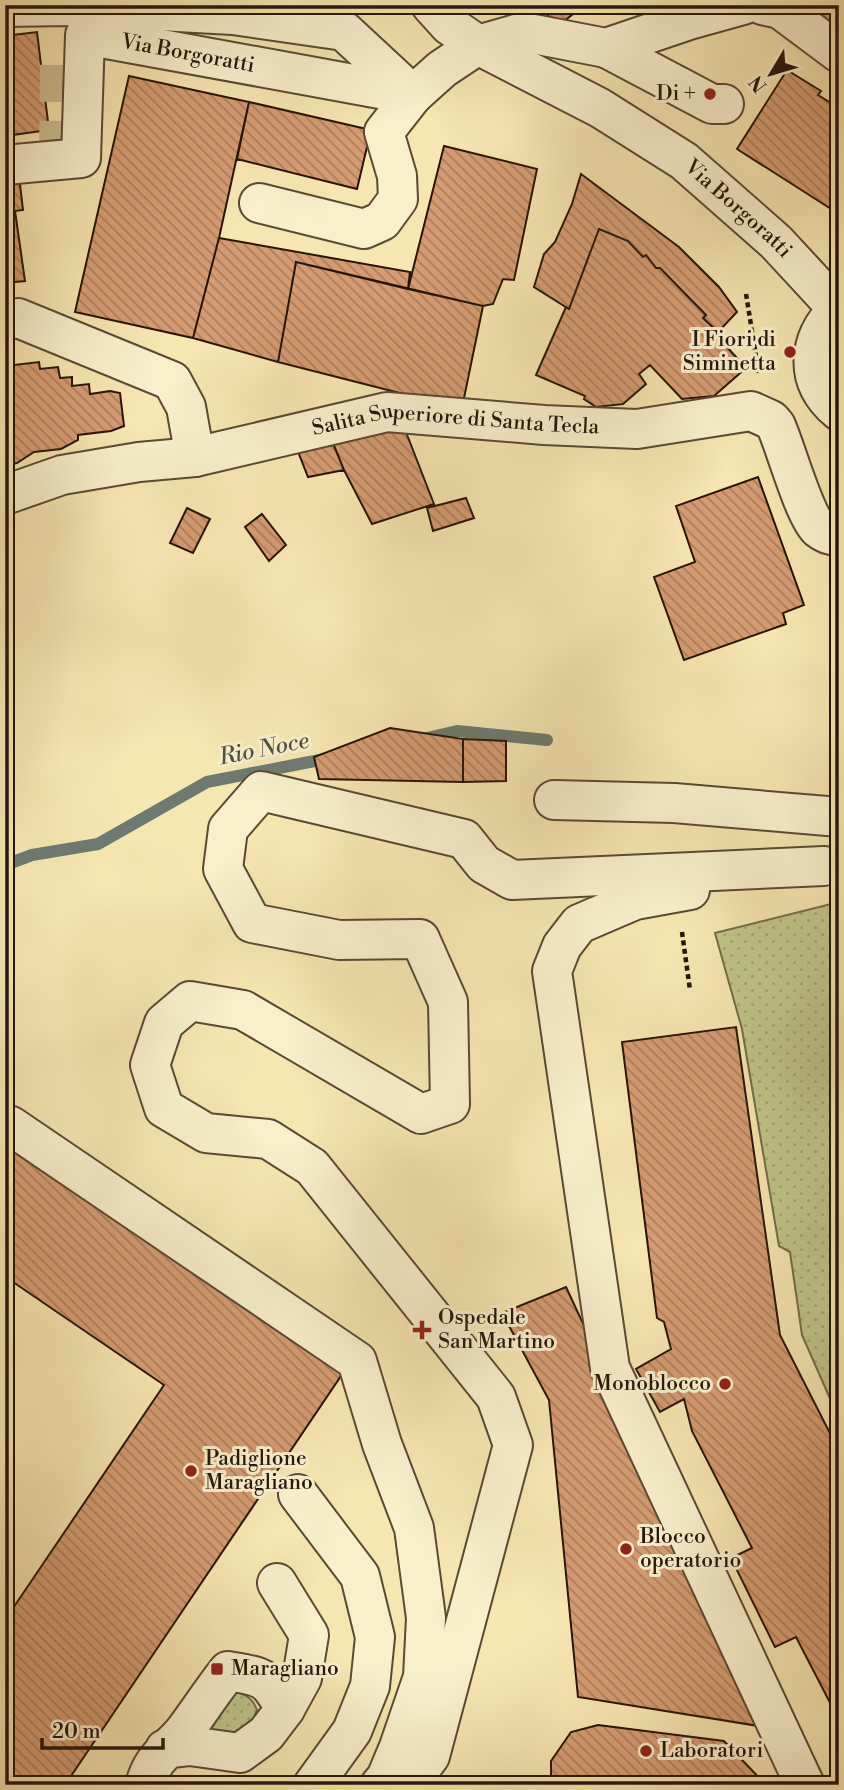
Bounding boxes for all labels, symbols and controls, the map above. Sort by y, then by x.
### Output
street label: Via Borgoratti [118,29,257,79]
north arrow [736,38,806,108]
text: N [744,71,772,97]
place label: Di + [656,81,696,107]
marker: Di + [702,86,718,102]
street label: Via Borgoratti [678,154,797,264]
place label: I Fiori di Siminetta [683,327,776,377]
marker: I Fiori di Siminetta [782,344,798,360]
street label: Salita Superiore di Santa Tecla [310,398,600,442]
water label: Rio Noce [216,727,312,772]
place label: Ospedale San Martino [438,1305,555,1355]
marker: Ospedale San Martino [412,1320,432,1340]
place label: Monoblocco [593,1371,711,1397]
marker: Monoblocco [717,1376,733,1392]
place label: Padiglione Maragliano [205,1446,313,1496]
marker: Padiglione Maragliano [183,1463,199,1479]
place label: Blocco operatorio [639,1524,741,1574]
marker: Blocco operatorio [618,1541,634,1557]
place label: Maragliano [231,1656,339,1682]
marker: Maragliano [209,1661,225,1677]
scale bar [42,1706,163,1750]
text: 20 m [52,1719,101,1745]
place label: Laboratori [660,1738,763,1764]
marker: Laboratori [638,1743,654,1759]

